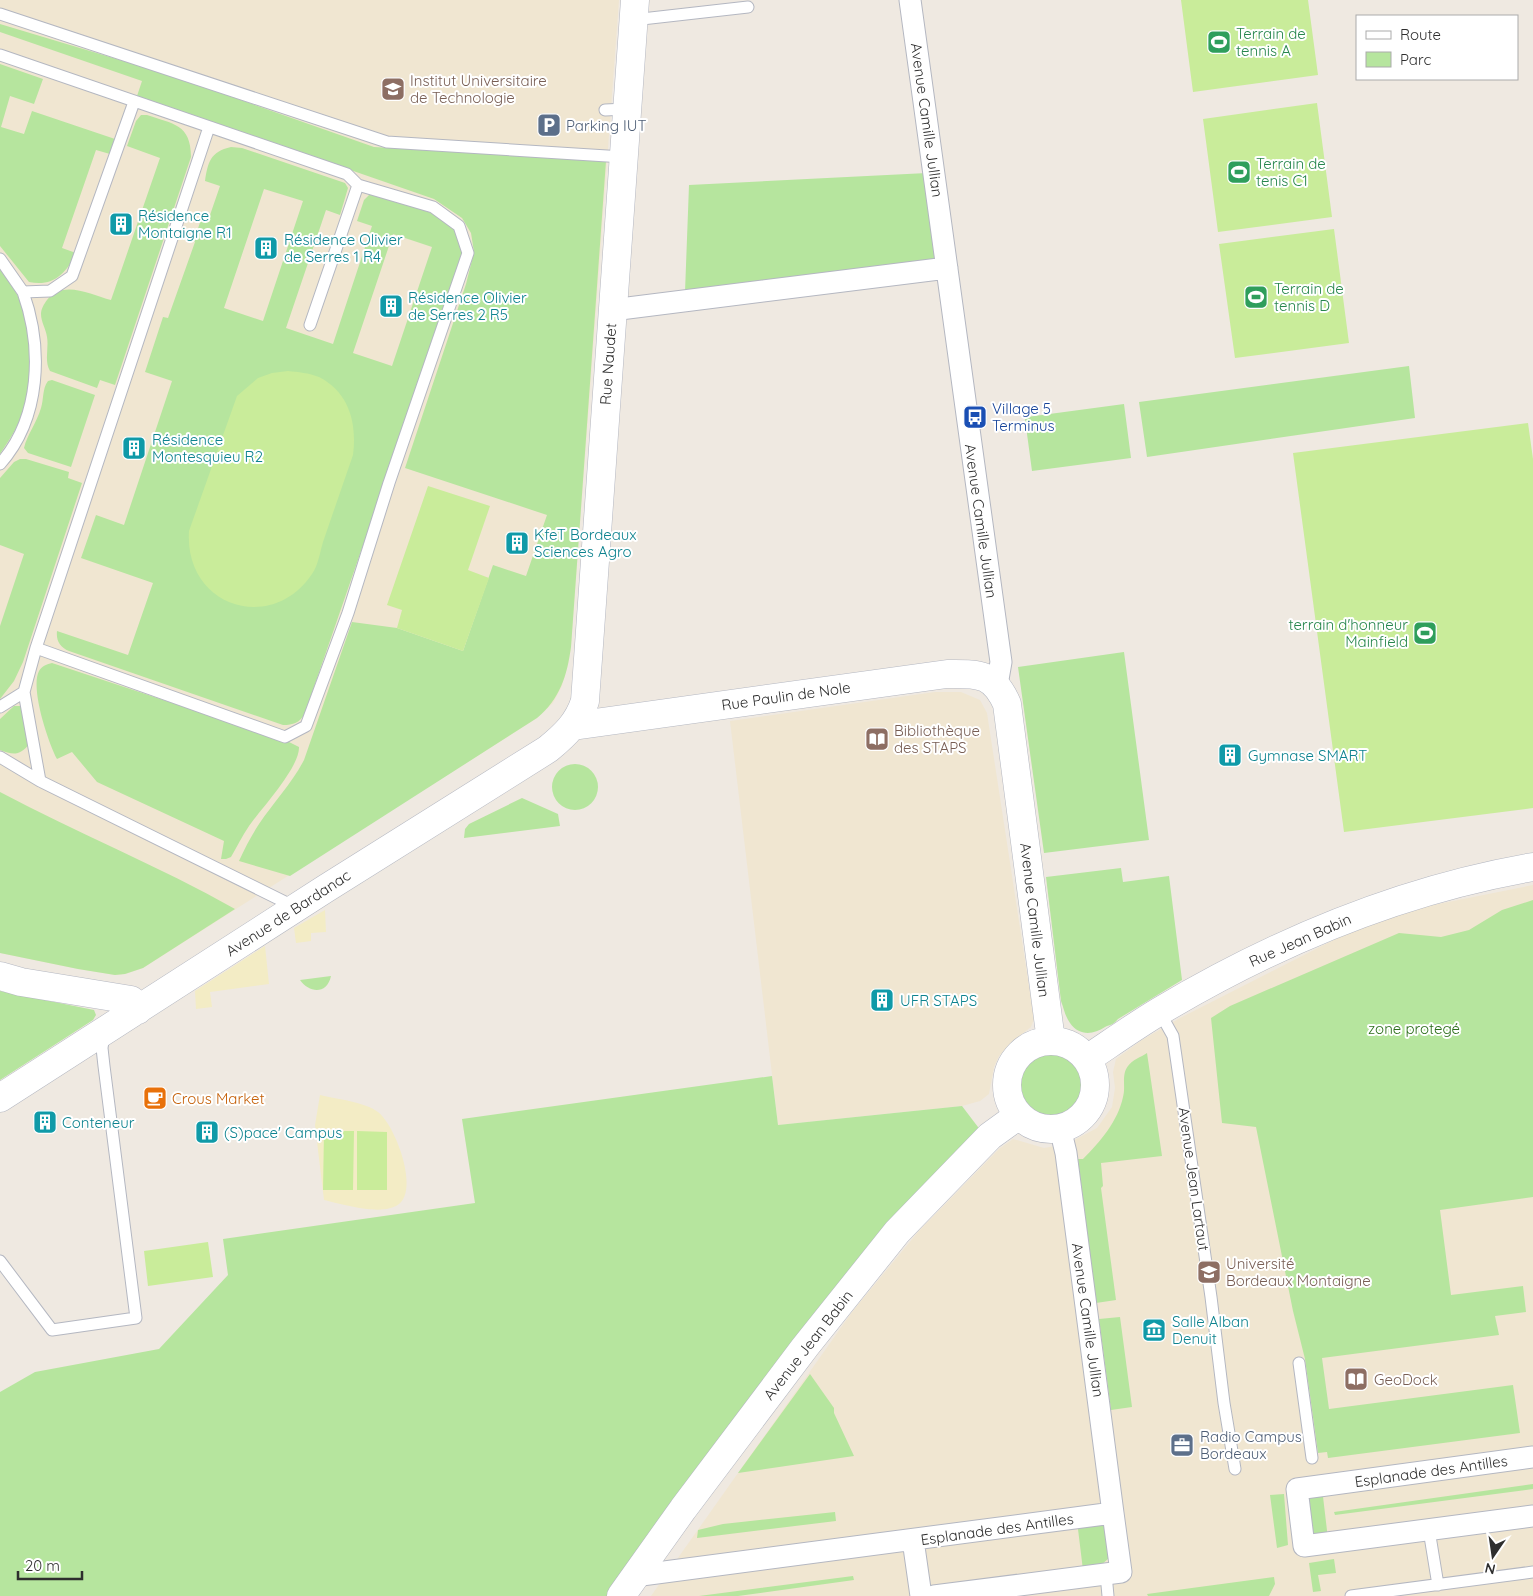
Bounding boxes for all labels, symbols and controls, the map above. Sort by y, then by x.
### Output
legend [1356,15,1518,80]
place label: Terrain de tennis A [1236,24,1306,60]
text: Route [1400,25,1441,44]
sports icon: Terrain de tennis A [1206,29,1232,55]
street label: Avenue Camille Jullian [907,42,947,198]
text: Parc [1400,50,1431,69]
place label: Institut Universitaire de Technologie [410,71,547,107]
school or university icon: Institut Universitaire de Technologie [380,76,406,102]
parking icon: Parking IUT [536,112,562,138]
place label: Parking IUT [566,116,647,135]
place label: Terrain de tenis C1 [1256,154,1326,190]
sports icon: Terrain de tenis C1 [1226,159,1252,185]
place label: Résidence Montaigne R1 [138,206,232,242]
building icon: Résidence Montaigne R1 [108,211,134,237]
place label: Résidence Olivier de Serres 1 R4 [284,230,403,266]
building icon: Résidence Olivier de Serres 1 R4 [253,235,279,261]
place label: Terrain de tennis D [1274,279,1344,315]
sports icon: Terrain de tennis D [1243,284,1269,310]
place label: Résidence Olivier de Serres 2 R5 [408,288,527,324]
building icon: Résidence Olivier de Serres 2 R5 [378,293,404,319]
street label: Rue Naudet [596,322,620,406]
place label: Village 5 Terminus [992,399,1055,435]
bus stop icon: Village 5 Terminus [962,404,988,430]
place label: Résidence Montesquieu R2 [152,430,263,466]
building icon: Résidence Montesquieu R2 [121,435,147,461]
street label: Avenue Camille Jullian [961,443,1001,599]
place label: KfeT Bordeaux Sciences Agro [534,525,637,561]
building icon: KfeT Bordeaux Sciences Agro [504,530,530,556]
place label: terrain d'honneur Mainfield [1288,615,1408,651]
sports icon: terrain d'honneur Mainfield [1412,620,1438,646]
street label: Rue Paulin de Nole [720,678,852,714]
place label: Bibliothèque des STAPS [894,721,980,757]
library icon: Bibliothèque des STAPS [864,726,890,752]
building icon: Gymnase SMART [1217,742,1243,768]
place label: Gymnase SMART [1248,746,1367,765]
street label: Avenue Camille Jullian [1016,842,1054,998]
street label: Avenue de Bardanac [222,865,354,960]
street label: Rue Jean Babin [1246,909,1354,971]
building icon: UFR STAPS [869,987,895,1013]
place label: UFR STAPS [900,991,977,1010]
park label: zone protegé [1368,1019,1460,1038]
cafe icon: Crous Market [142,1085,168,1111]
place label: Crous Market [172,1089,265,1108]
street label: Avenue Jean Lartaut [1175,1106,1213,1252]
building icon: Conteneur [32,1109,58,1135]
place label: Conteneur [62,1113,135,1132]
building icon: (S)pace' Campus [194,1119,220,1145]
place label: (S)pace' Campus [224,1123,342,1142]
street label: Avenue Camille Jullian [1068,1242,1108,1398]
place label: Université Bordeaux Montaigne [1226,1254,1371,1290]
school or university icon: Université Bordeaux Montaigne [1196,1259,1222,1285]
street label: Avenue Jean Babin [759,1286,857,1404]
place label: Salle Alban Denuit [1172,1312,1249,1348]
museum icon: Salle Alban Denuit [1141,1317,1167,1343]
library icon: GeoDock [1343,1366,1369,1392]
place label: GeoDock [1374,1370,1438,1389]
place label: Radio Campus Bordeaux [1200,1427,1302,1463]
office icon: Radio Campus Bordeaux [1169,1432,1195,1458]
street label: Esplanade des Antilles [1353,1451,1509,1491]
street label: Esplanade des Antilles [919,1509,1075,1549]
north arrow [1468,1531,1518,1581]
scale bar [18,1548,81,1580]
text: 20 m [25,1556,60,1575]
text: N [1483,1559,1497,1579]

